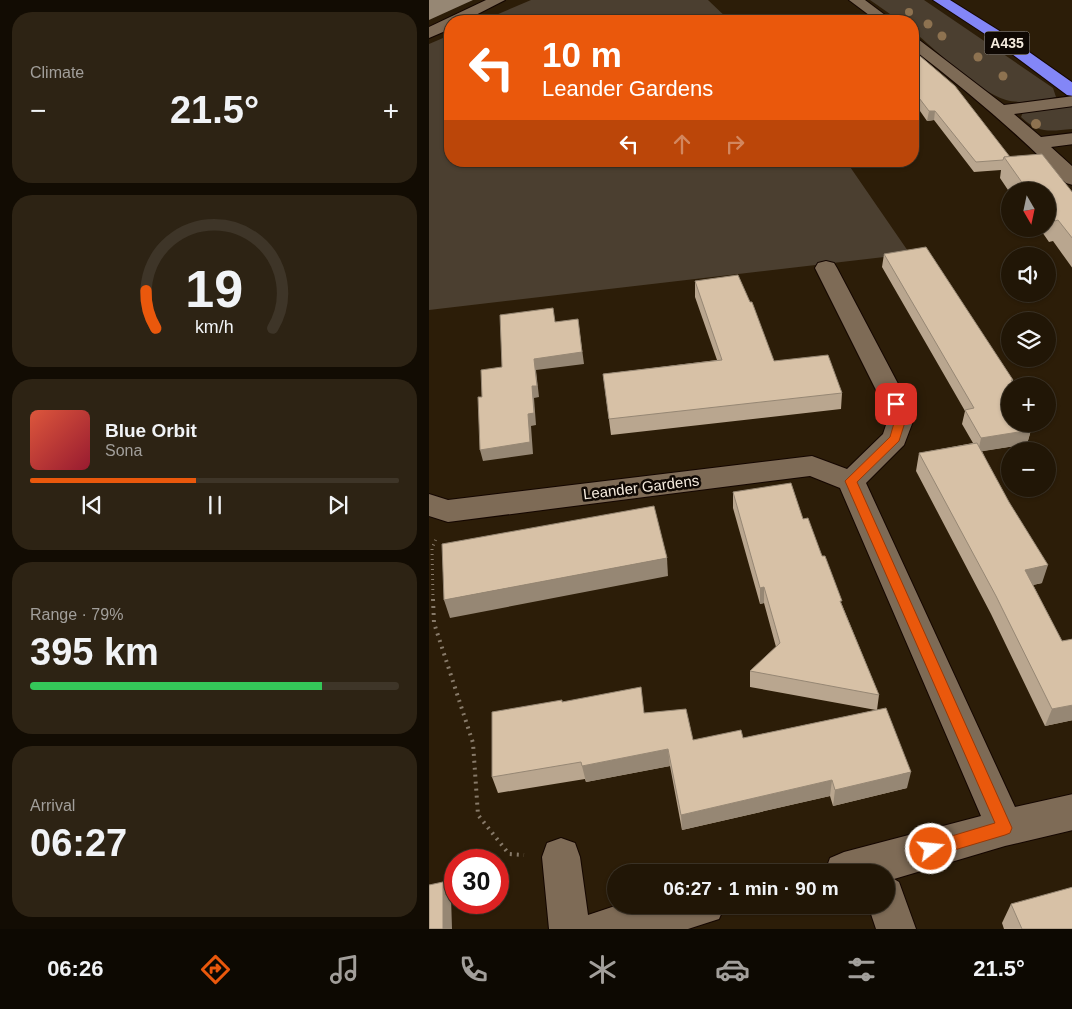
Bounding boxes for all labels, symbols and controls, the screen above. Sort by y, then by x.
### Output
road number: A435 [985,32,1029,54]
icon: left [459,35,524,100]
text: 10 m [542,35,622,74]
text: Climate [30,64,84,81]
text: Leander Gardens [542,76,713,101]
text: 21.5° [170,89,259,131]
text: − [30,95,46,126]
text: + [383,95,399,126]
icon: left [615,130,643,158]
icon: ahead [668,130,696,158]
icon: right [721,130,749,158]
north arrow [1001,182,1057,238]
map controls [1001,182,1056,497]
button: sound [1001,247,1056,302]
text: 19 [186,260,243,318]
button: layers [1001,312,1056,367]
text: km/h [195,317,234,337]
button: + [1001,377,1056,432]
pin [875,383,917,425]
icon: arrive [882,390,910,418]
text: Blue Orbit [105,420,197,441]
text: Sona [105,442,142,459]
button: − [1001,442,1056,497]
street label: Leander Gardens [582,471,700,503]
icon: previous [78,491,106,519]
icon: pause [201,491,229,519]
icon: next [324,491,352,519]
text: Range · 79% [30,606,123,623]
text: 395 km [30,631,159,673]
text: Arrival [30,797,75,814]
text: 06:27 [30,822,127,864]
position arrow [904,822,956,874]
speed limit sign: 30 [444,849,509,914]
text: 06:27 · 1 min · 90 m [663,878,839,899]
icon: directions [198,952,233,987]
icon: music [327,952,362,987]
icon: phone [456,952,491,987]
icon: climate [585,952,620,987]
icon: car [715,952,750,987]
icon: filters [844,952,879,987]
text: 06:26 [47,956,103,981]
text: 21.5° [973,956,1025,981]

